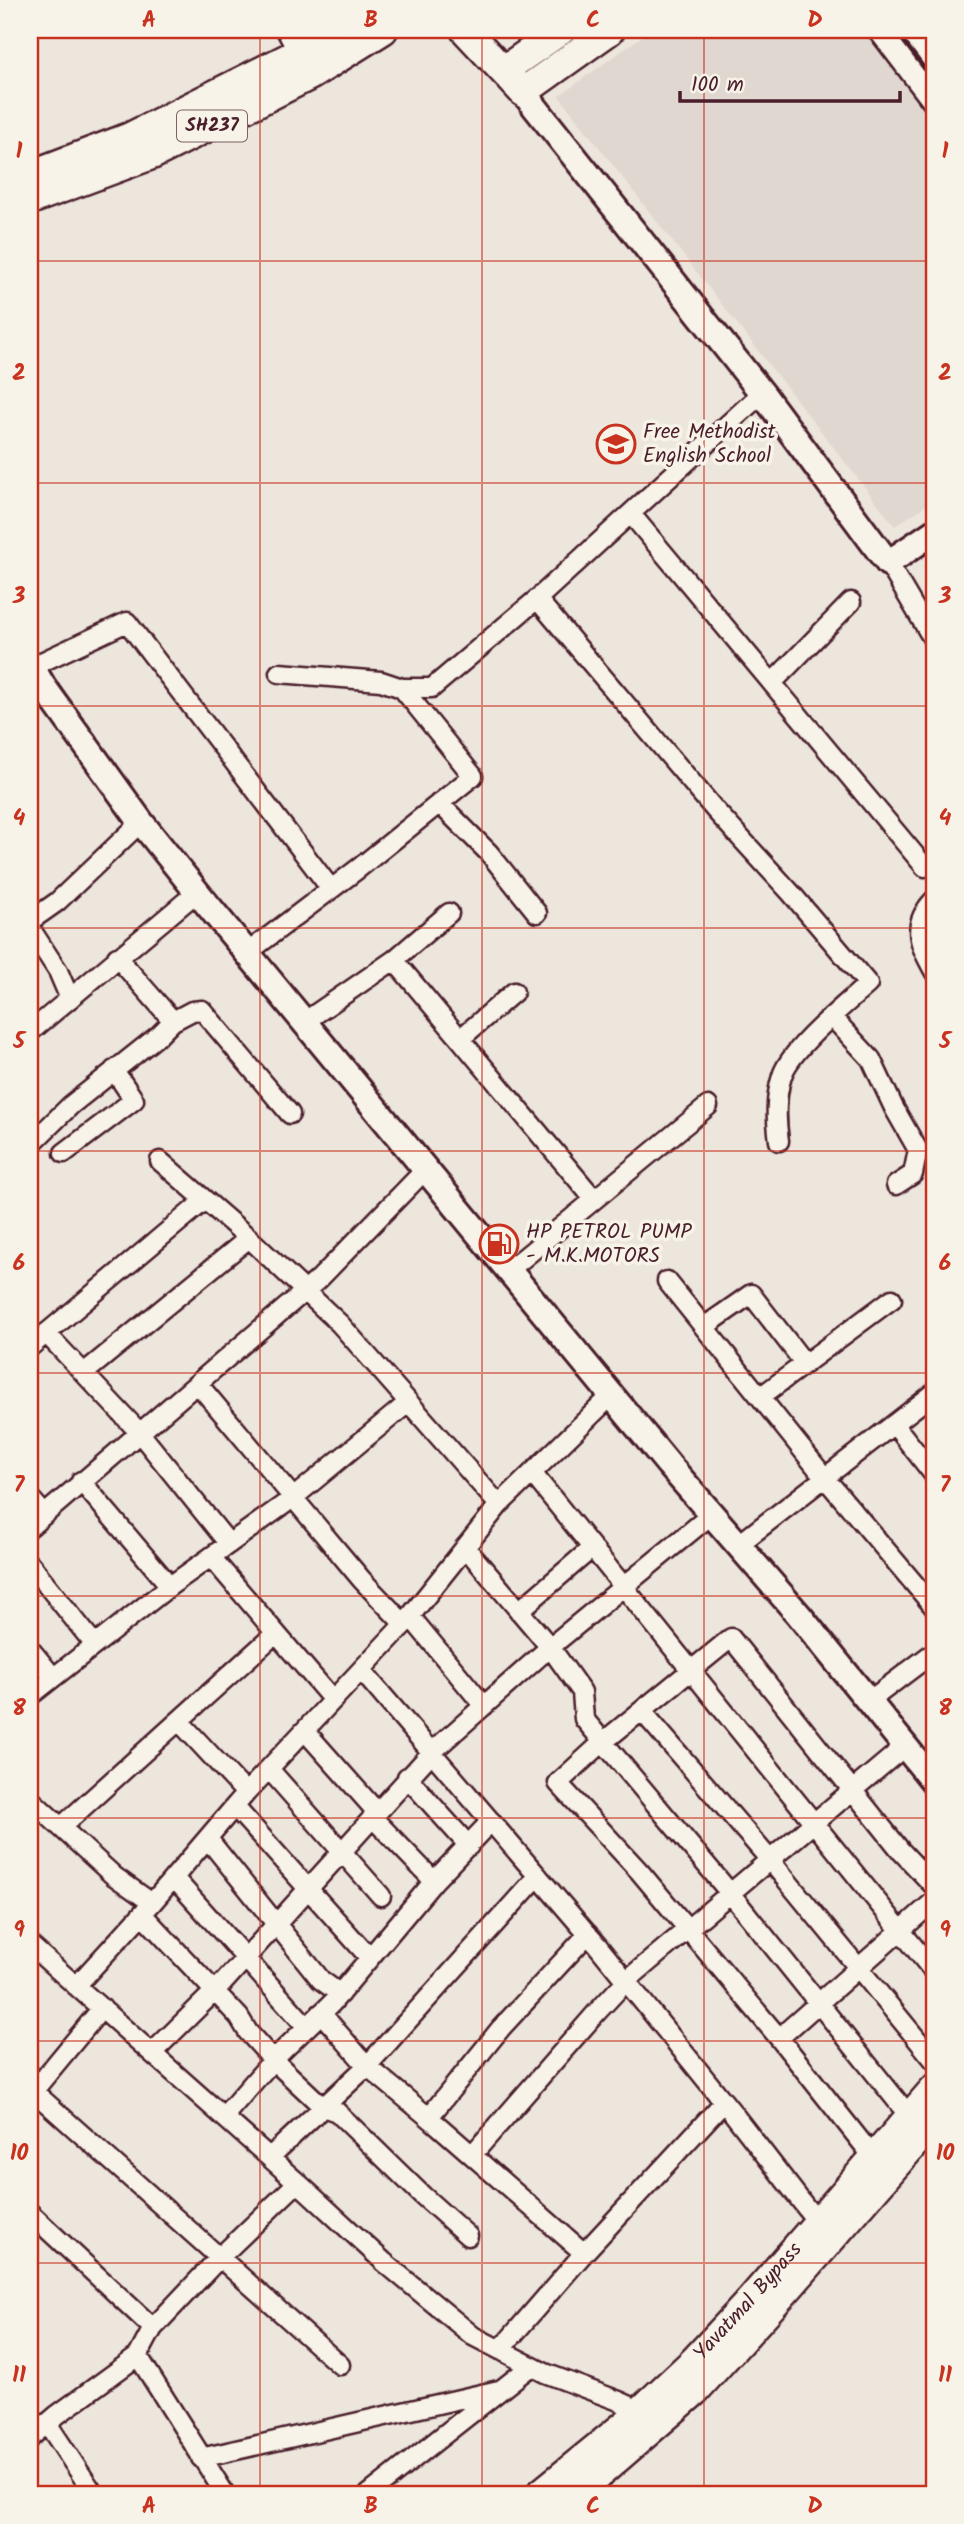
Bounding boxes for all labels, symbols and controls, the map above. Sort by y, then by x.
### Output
text: A [142,3,156,39]
text: B [364,3,378,39]
text: C [586,3,600,39]
text: D [807,3,823,39]
scale bar [680,60,901,104]
text: 100 m [691,69,744,102]
road number: SH237 [177,110,247,142]
text: 1 [16,134,23,170]
text: 1 [942,134,949,170]
text: 2 [12,356,26,392]
text: 2 [938,356,952,392]
place label: Free Methodist English School [643,416,777,473]
school or university icon: Free Methodist English School [595,423,637,465]
text: 3 [12,579,26,615]
text: 3 [938,579,952,615]
text: 4 [13,801,26,837]
text: 4 [939,801,952,837]
text: 5 [12,1024,27,1060]
text: 5 [938,1024,953,1060]
place label: HP PETROL PUMP - M.K.MOTORS [526,1216,692,1273]
fuel station icon: HP PETROL PUMP - M.K.MOTORS [478,1223,520,1265]
text: 6 [13,1246,25,1282]
text: 6 [939,1246,951,1282]
text: 7 [14,1468,26,1504]
text: 7 [940,1468,952,1504]
text: 8 [12,1691,26,1727]
text: 8 [938,1691,952,1727]
text: 9 [13,1913,25,1949]
text: 9 [939,1913,951,1949]
text: 10 [10,2136,29,2172]
text: 10 [936,2136,955,2172]
street label: Yavatmal Bypass [686,2235,810,2368]
text: 11 [12,2358,26,2394]
text: 11 [938,2358,952,2394]
text: A [142,2489,156,2524]
text: B [364,2489,378,2524]
text: C [586,2489,600,2524]
text: D [807,2489,823,2524]

